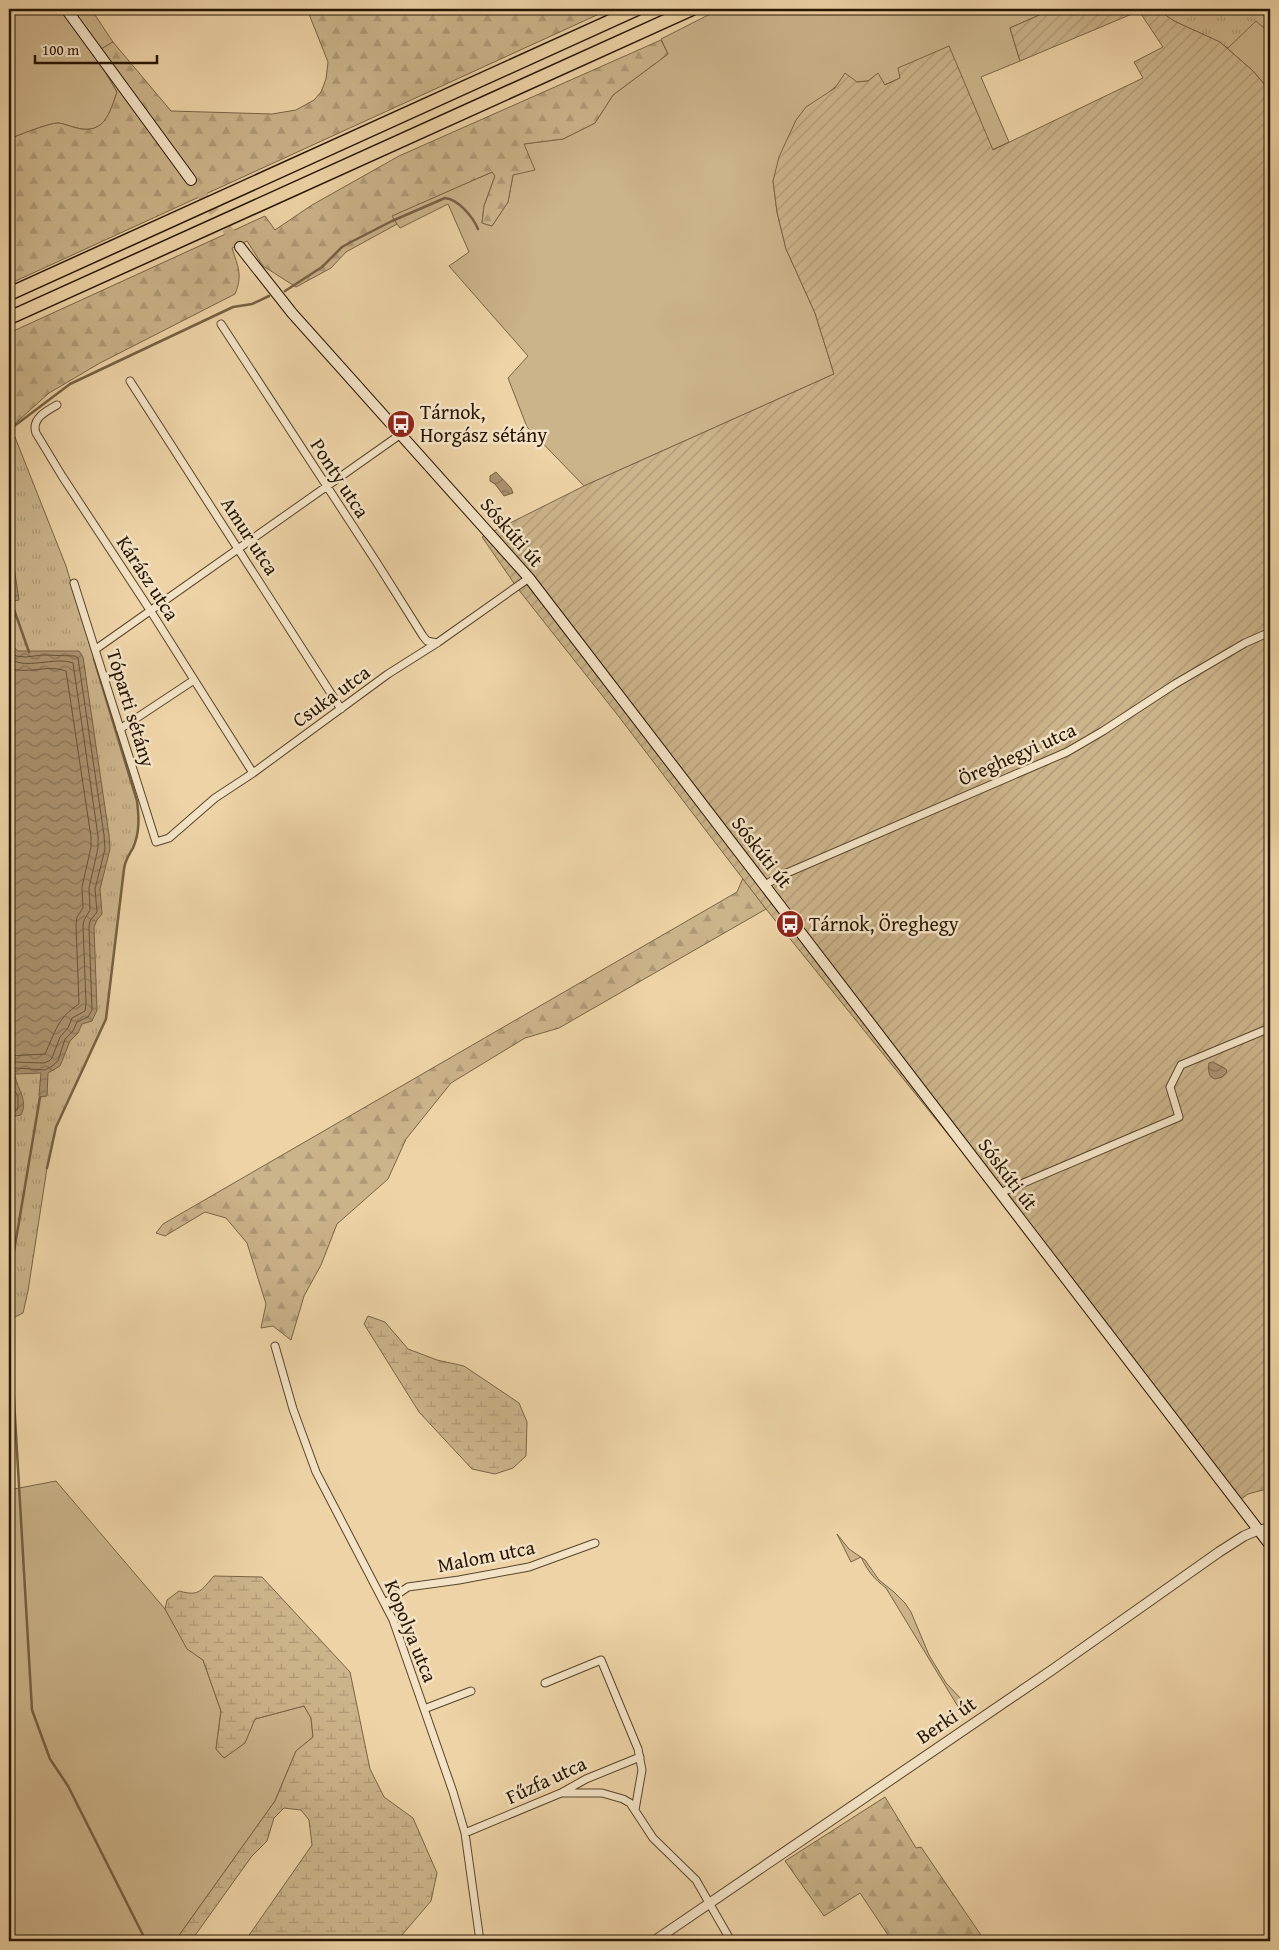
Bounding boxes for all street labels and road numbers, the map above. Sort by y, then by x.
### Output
street label: Ponty utca [304,432,377,524]
street label: Amur utca [214,491,287,581]
street label: Sóskúti út [474,491,551,573]
street label: Kárász utca [110,529,187,626]
street label: Tóparti sétány [100,645,163,770]
street label: Csuka utca [286,657,376,734]
street label: Öreghegyi utca [953,714,1081,792]
street label: Sóskúti út [725,810,800,894]
street label: Sóskúti út [972,1131,1045,1216]
street label: Malom utca [435,1532,538,1579]
street label: Kopolya utca [378,1575,445,1687]
street label: Berki út [910,1689,982,1750]
street label: Fűzfa utca [501,1748,591,1811]

